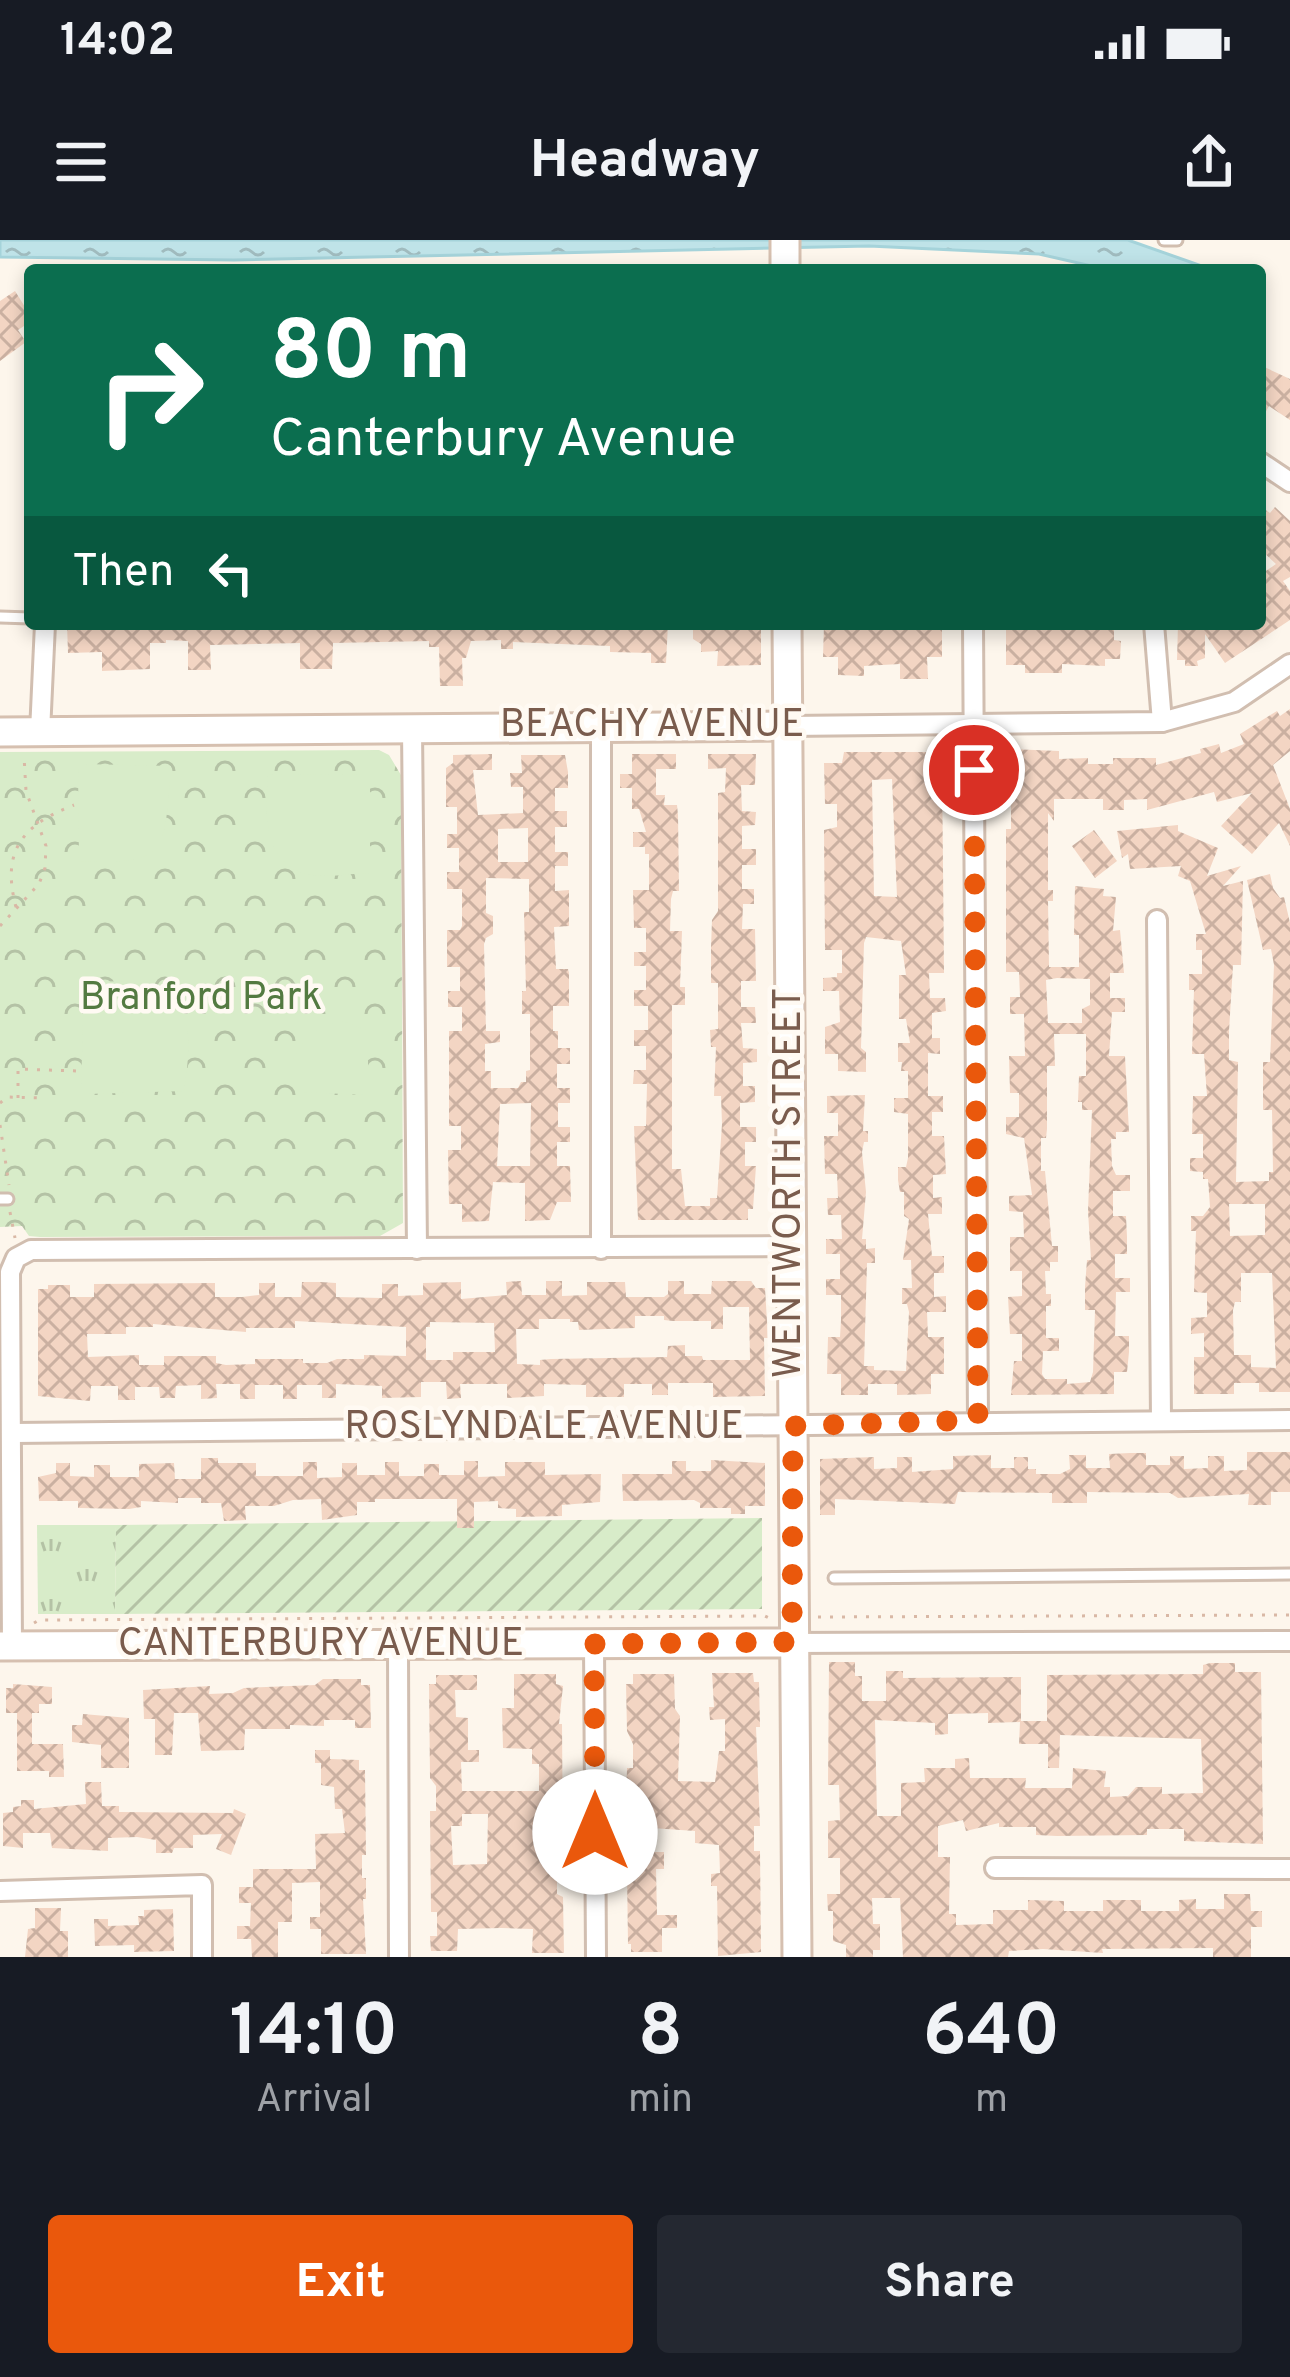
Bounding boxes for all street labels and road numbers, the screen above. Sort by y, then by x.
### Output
street label: BEACHY AVENUE [500,702,804,751]
street label: WENTWORTH STREET [766,987,815,1379]
street label: ROSLYNDALE AVENUE [344,1404,744,1453]
street label: CANTERBURY AVENUE [118,1621,524,1670]

